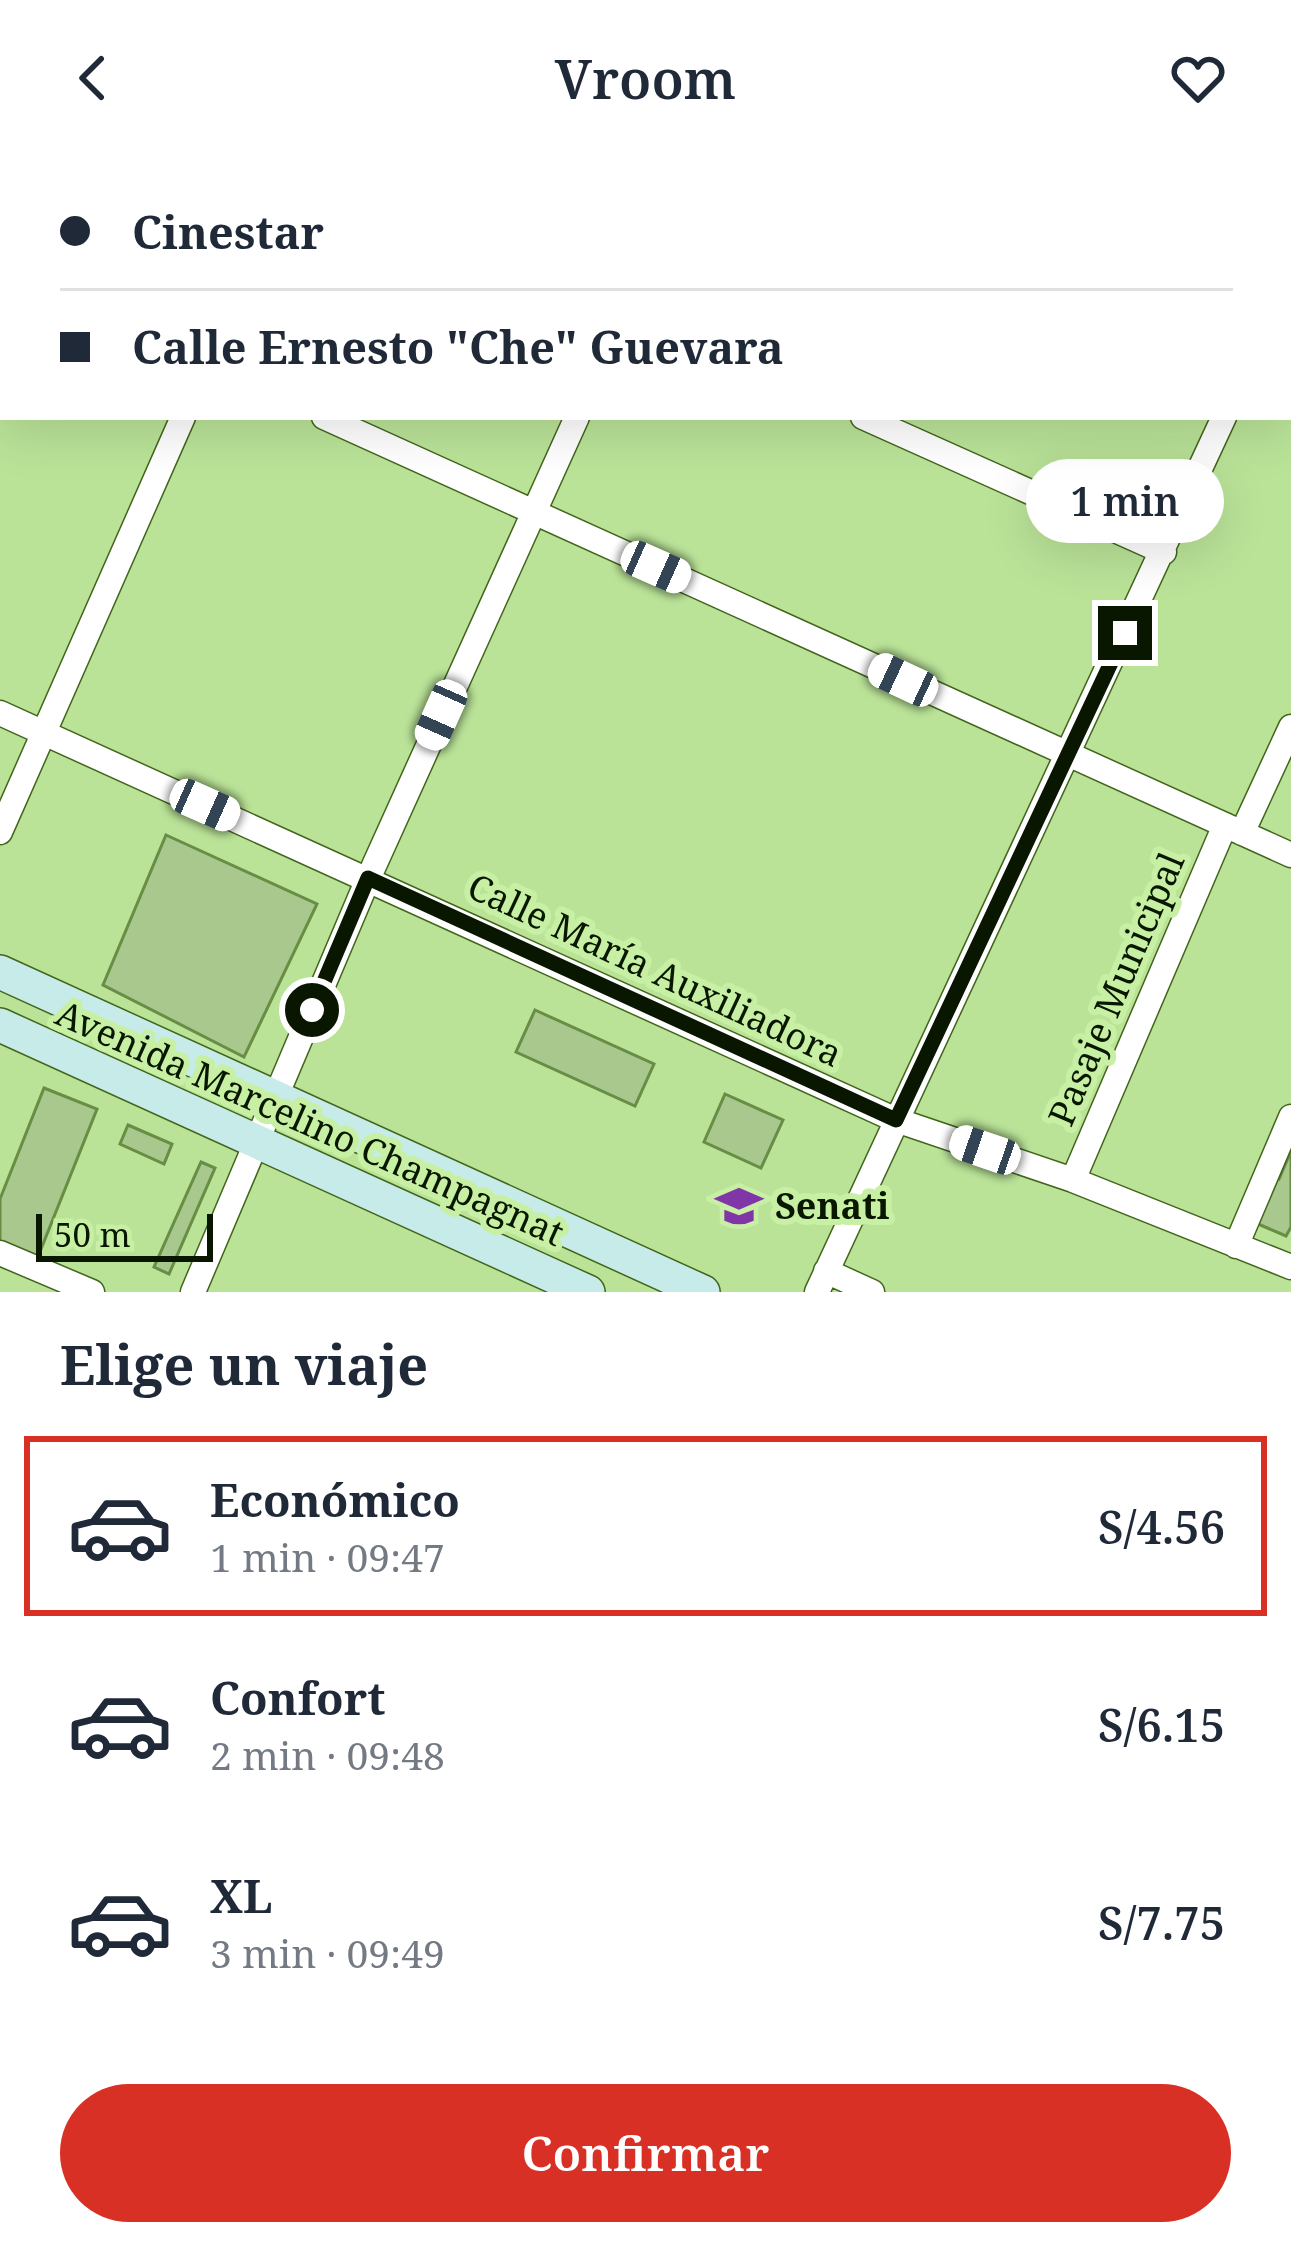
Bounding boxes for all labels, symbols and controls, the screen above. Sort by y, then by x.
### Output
text: Vroom [555,41,736,115]
icon: back [60,45,126,111]
icon: heart [1165,45,1231,111]
text: Cinestar [132,201,324,262]
text: Calle Ernesto "Che" Guevara [132,316,784,377]
callout: 1 min [1026,459,1224,543]
text: 1 min [1071,474,1179,527]
car [616,536,696,598]
route end [1098,606,1152,660]
car [863,648,943,712]
car [410,675,472,755]
car [165,774,245,836]
street label: Pasaje Municipal [1036,845,1195,1133]
street label: Calle María Auxiliadora [460,861,850,1078]
route start [285,983,339,1037]
street label: Avenida Marcelino Champagnat [49,988,572,1257]
car [945,1121,1025,1179]
school or university icon: Senati [714,1181,764,1231]
place label: Senati [775,1181,890,1230]
scale bar [36,1208,213,1261]
text: 50 m [54,1212,131,1257]
text: Elige un viaje [60,1327,428,1401]
text: Económico [210,1469,460,1530]
icon: car [66,1472,174,1580]
text: S/4.56 [1098,1496,1225,1557]
text: 1 min · 09:47 [210,1530,445,1583]
text: Confort [210,1667,385,1728]
icon: car [66,1670,174,1778]
text: S/6.15 [1098,1694,1225,1755]
text: 2 min · 09:48 [210,1728,445,1781]
text: XL [210,1865,272,1926]
icon: car [66,1868,174,1976]
text: S/7.75 [1098,1892,1225,1953]
text: 3 min · 09:49 [210,1926,445,1979]
button: Confirmar [60,2084,1231,2222]

